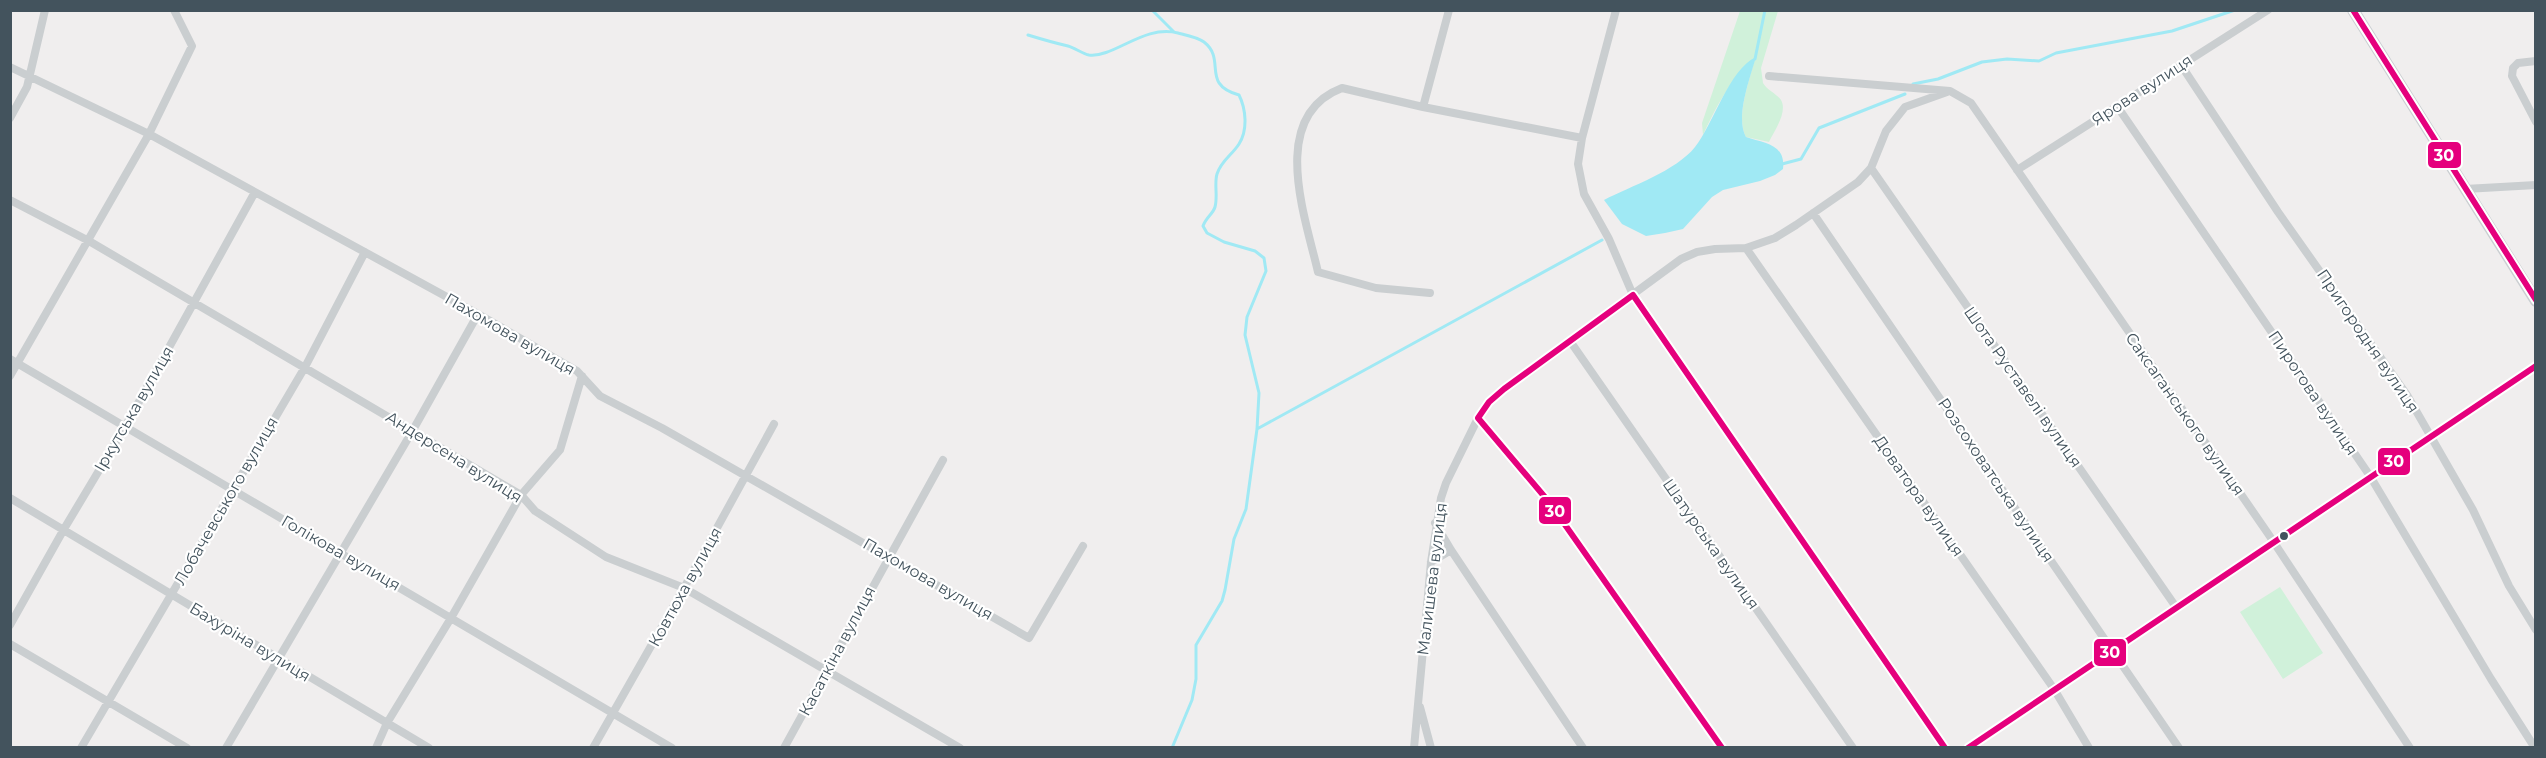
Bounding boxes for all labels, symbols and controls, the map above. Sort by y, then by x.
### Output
street label: Ярова вулиця [2088,50,2196,130]
line badge: 30 [2427,141,2462,169]
text: 30 [2433,146,2454,165]
street label: Пригородня вулиця [2313,266,2423,416]
street label: Пахомова вулиця [442,289,578,379]
street label: Шота Руставелі вулиця [1960,303,2086,471]
street label: Пирогова вулиця [2264,327,2362,459]
street label: Саксаганського вулиця [2121,329,2249,499]
street label: Іркутська вулиця [90,343,178,475]
street label: Розсоховатська вулиця [1934,394,2058,566]
street label: Андерсена вулиця [382,407,526,507]
street label: Лобачевського вулиця [170,414,282,588]
street label: Доватора вулиця [1870,432,1968,560]
line badge: 30 [2377,447,2411,476]
text: 30 [2383,452,2404,471]
street label: Шатурська вулиця [1659,475,1763,613]
line badge: 30 [1538,496,1572,525]
street label: Малишева вулиця [1413,501,1451,657]
text: 30 [1544,502,1565,521]
street label: Голікова вулиця [278,511,404,595]
street label: Ковтюха вулиця [644,524,726,650]
unlabelled marker [2278,530,2290,542]
street label: Пахомова вулиця [860,534,996,624]
street label: Касаткіна вулиця [795,583,879,719]
street label: Бахуріна вулиця [186,598,314,686]
line badge: 30 [2093,638,2127,667]
text: 30 [2099,643,2120,662]

